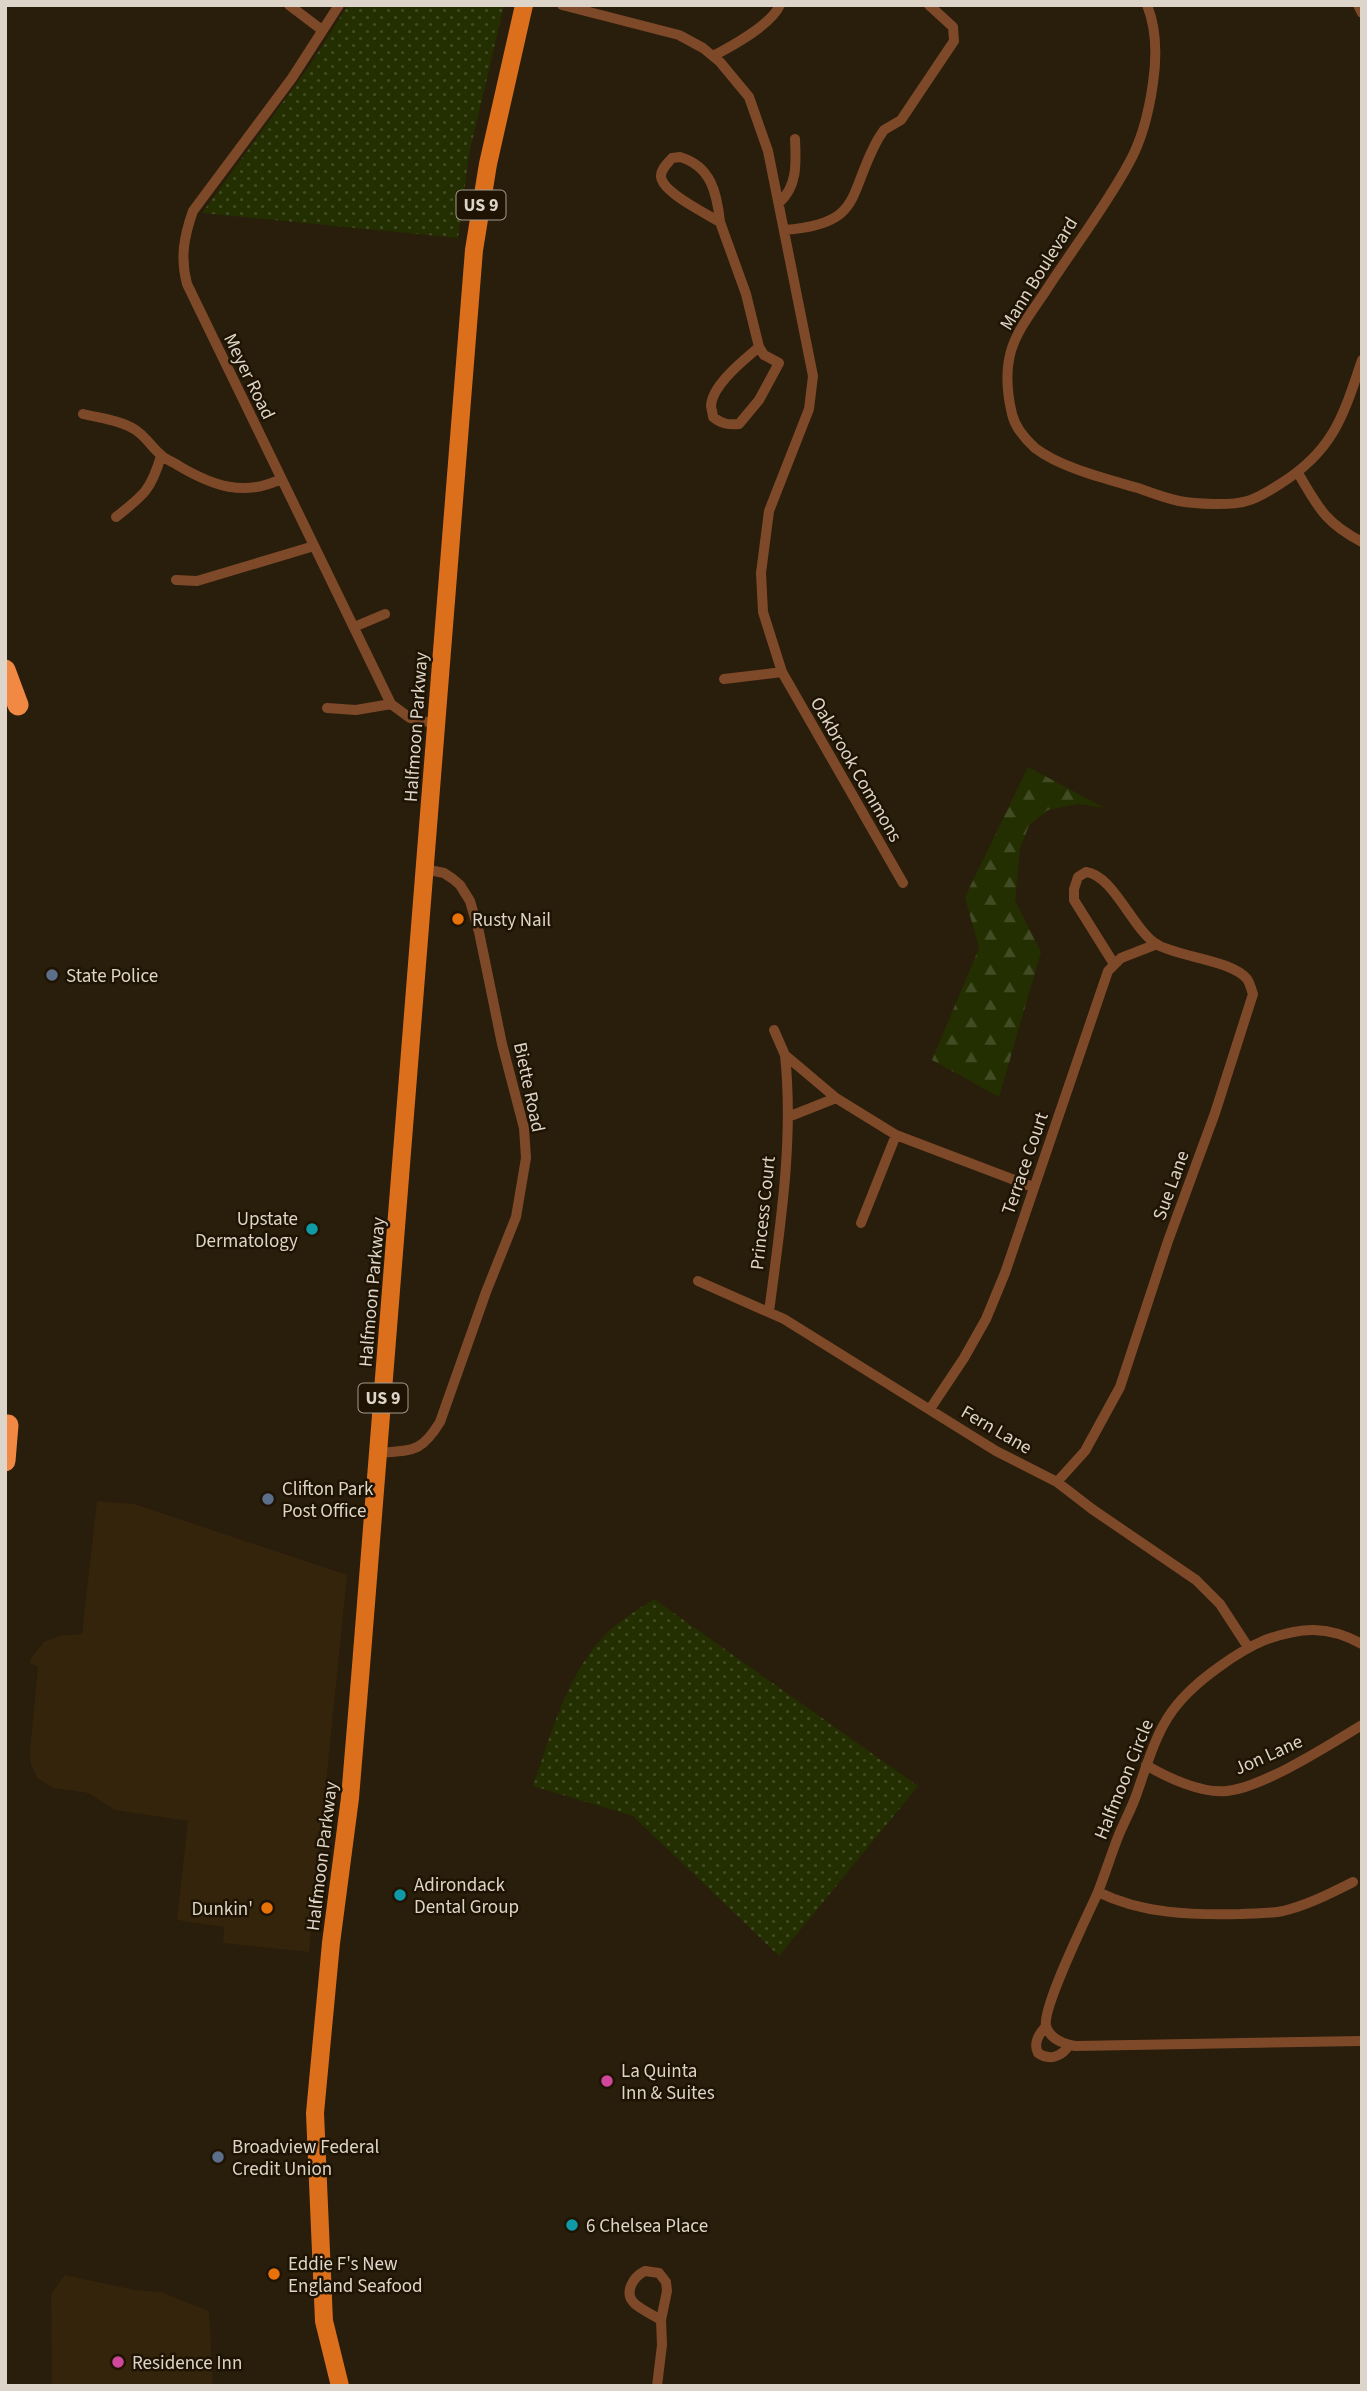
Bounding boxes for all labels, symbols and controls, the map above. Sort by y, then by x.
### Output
road number: US 9 [456,190,505,220]
street label: Mann Boulevard [994,212,1085,336]
street label: Meyer Road [216,329,281,424]
street label: Halfmoon Parkway [398,651,435,803]
street label: Oakbrook Commons [803,692,908,847]
place label: Rusty Nail [472,907,551,934]
marker: Rusty Nail [450,911,466,927]
place label: State Police [66,963,158,990]
marker: State Police [44,967,60,983]
street label: Biette Road [506,1040,551,1135]
street label: Terrace Court [995,1108,1056,1218]
street label: Sue Lane [1146,1147,1196,1224]
street label: Princess Court [744,1154,783,1271]
place label: Upstate Dermatology [195,1206,298,1255]
street label: Halfmoon Parkway [352,1216,393,1368]
marker: Upstate Dermatology [304,1221,320,1237]
road number: US 9 [358,1384,408,1413]
street label: Fern Lane [956,1399,1037,1461]
place label: Clifton Park Post Office [282,1476,374,1525]
marker: Clifton Park Post Office [260,1491,276,1507]
street label: Halfmoon Circle [1088,1715,1161,1844]
street label: Jon Lane [1230,1728,1307,1782]
street label: Halfmoon Parkway [300,1780,345,1932]
place label: Adirondack Dental Group [414,1872,519,1921]
marker: Adirondack Dental Group [392,1887,408,1903]
place label: Dunkin' [191,1896,253,1923]
marker: Dunkin' [259,1900,275,1916]
place label: La Quinta Inn & Suites [621,2058,715,2107]
marker: La Quinta Inn & Suites [599,2073,615,2089]
place label: Broadview Federal Credit Union [232,2134,380,2183]
marker: Broadview Federal Credit Union [210,2149,226,2165]
place label: 6 Chelsea Place [586,2213,708,2240]
marker: 6 Chelsea Place [564,2217,580,2233]
place label: Eddie F's New England Seafood [288,2251,423,2300]
marker: Eddie F's New England Seafood [266,2266,282,2282]
place label: Residence Inn [132,2350,242,2377]
marker: Residence Inn [110,2354,126,2370]

